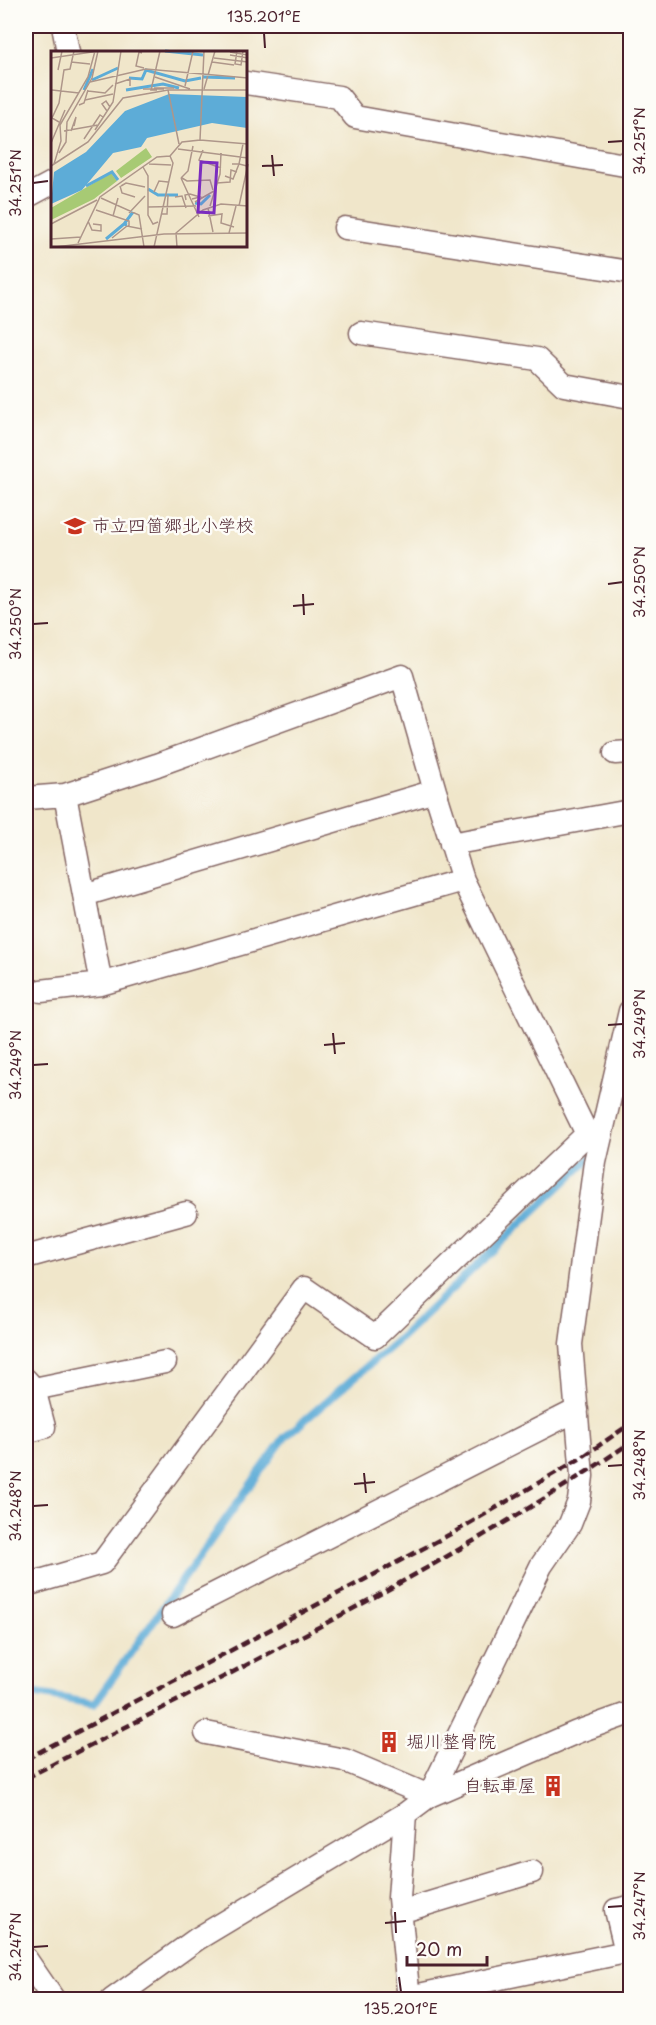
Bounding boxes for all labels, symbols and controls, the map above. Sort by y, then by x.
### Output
text: 135.201°E [227,4,301,27]
inset map [51,51,248,248]
text: 34.251°N [627,107,650,175]
text: 34.251°N [3,149,26,217]
place label: 市立四箇郷北小学校 [92,511,254,538]
school or university icon: 市立四箇郷北小学校 [63,514,87,538]
text: 34.250°N [627,546,650,618]
text: 34.250°N [3,588,26,660]
text: 34.249°N [627,989,650,1059]
text: 34.249°N [3,1030,26,1100]
text: 34.248°N [627,1429,650,1501]
text: 34.248°N [3,1470,26,1542]
place label: 堀川整骨院 [406,1727,496,1754]
building icon: 堀川整骨院 [377,1730,401,1754]
place label: 自転車屋 [464,1771,536,1798]
building icon: 自転車屋 [541,1774,565,1798]
text: 34.247°N [627,1871,650,1941]
text: 34.247°N [3,1912,26,1982]
scale bar [407,1929,486,1967]
text: 20 m [416,1935,462,1962]
text: 135.201°E [364,1996,438,2019]

